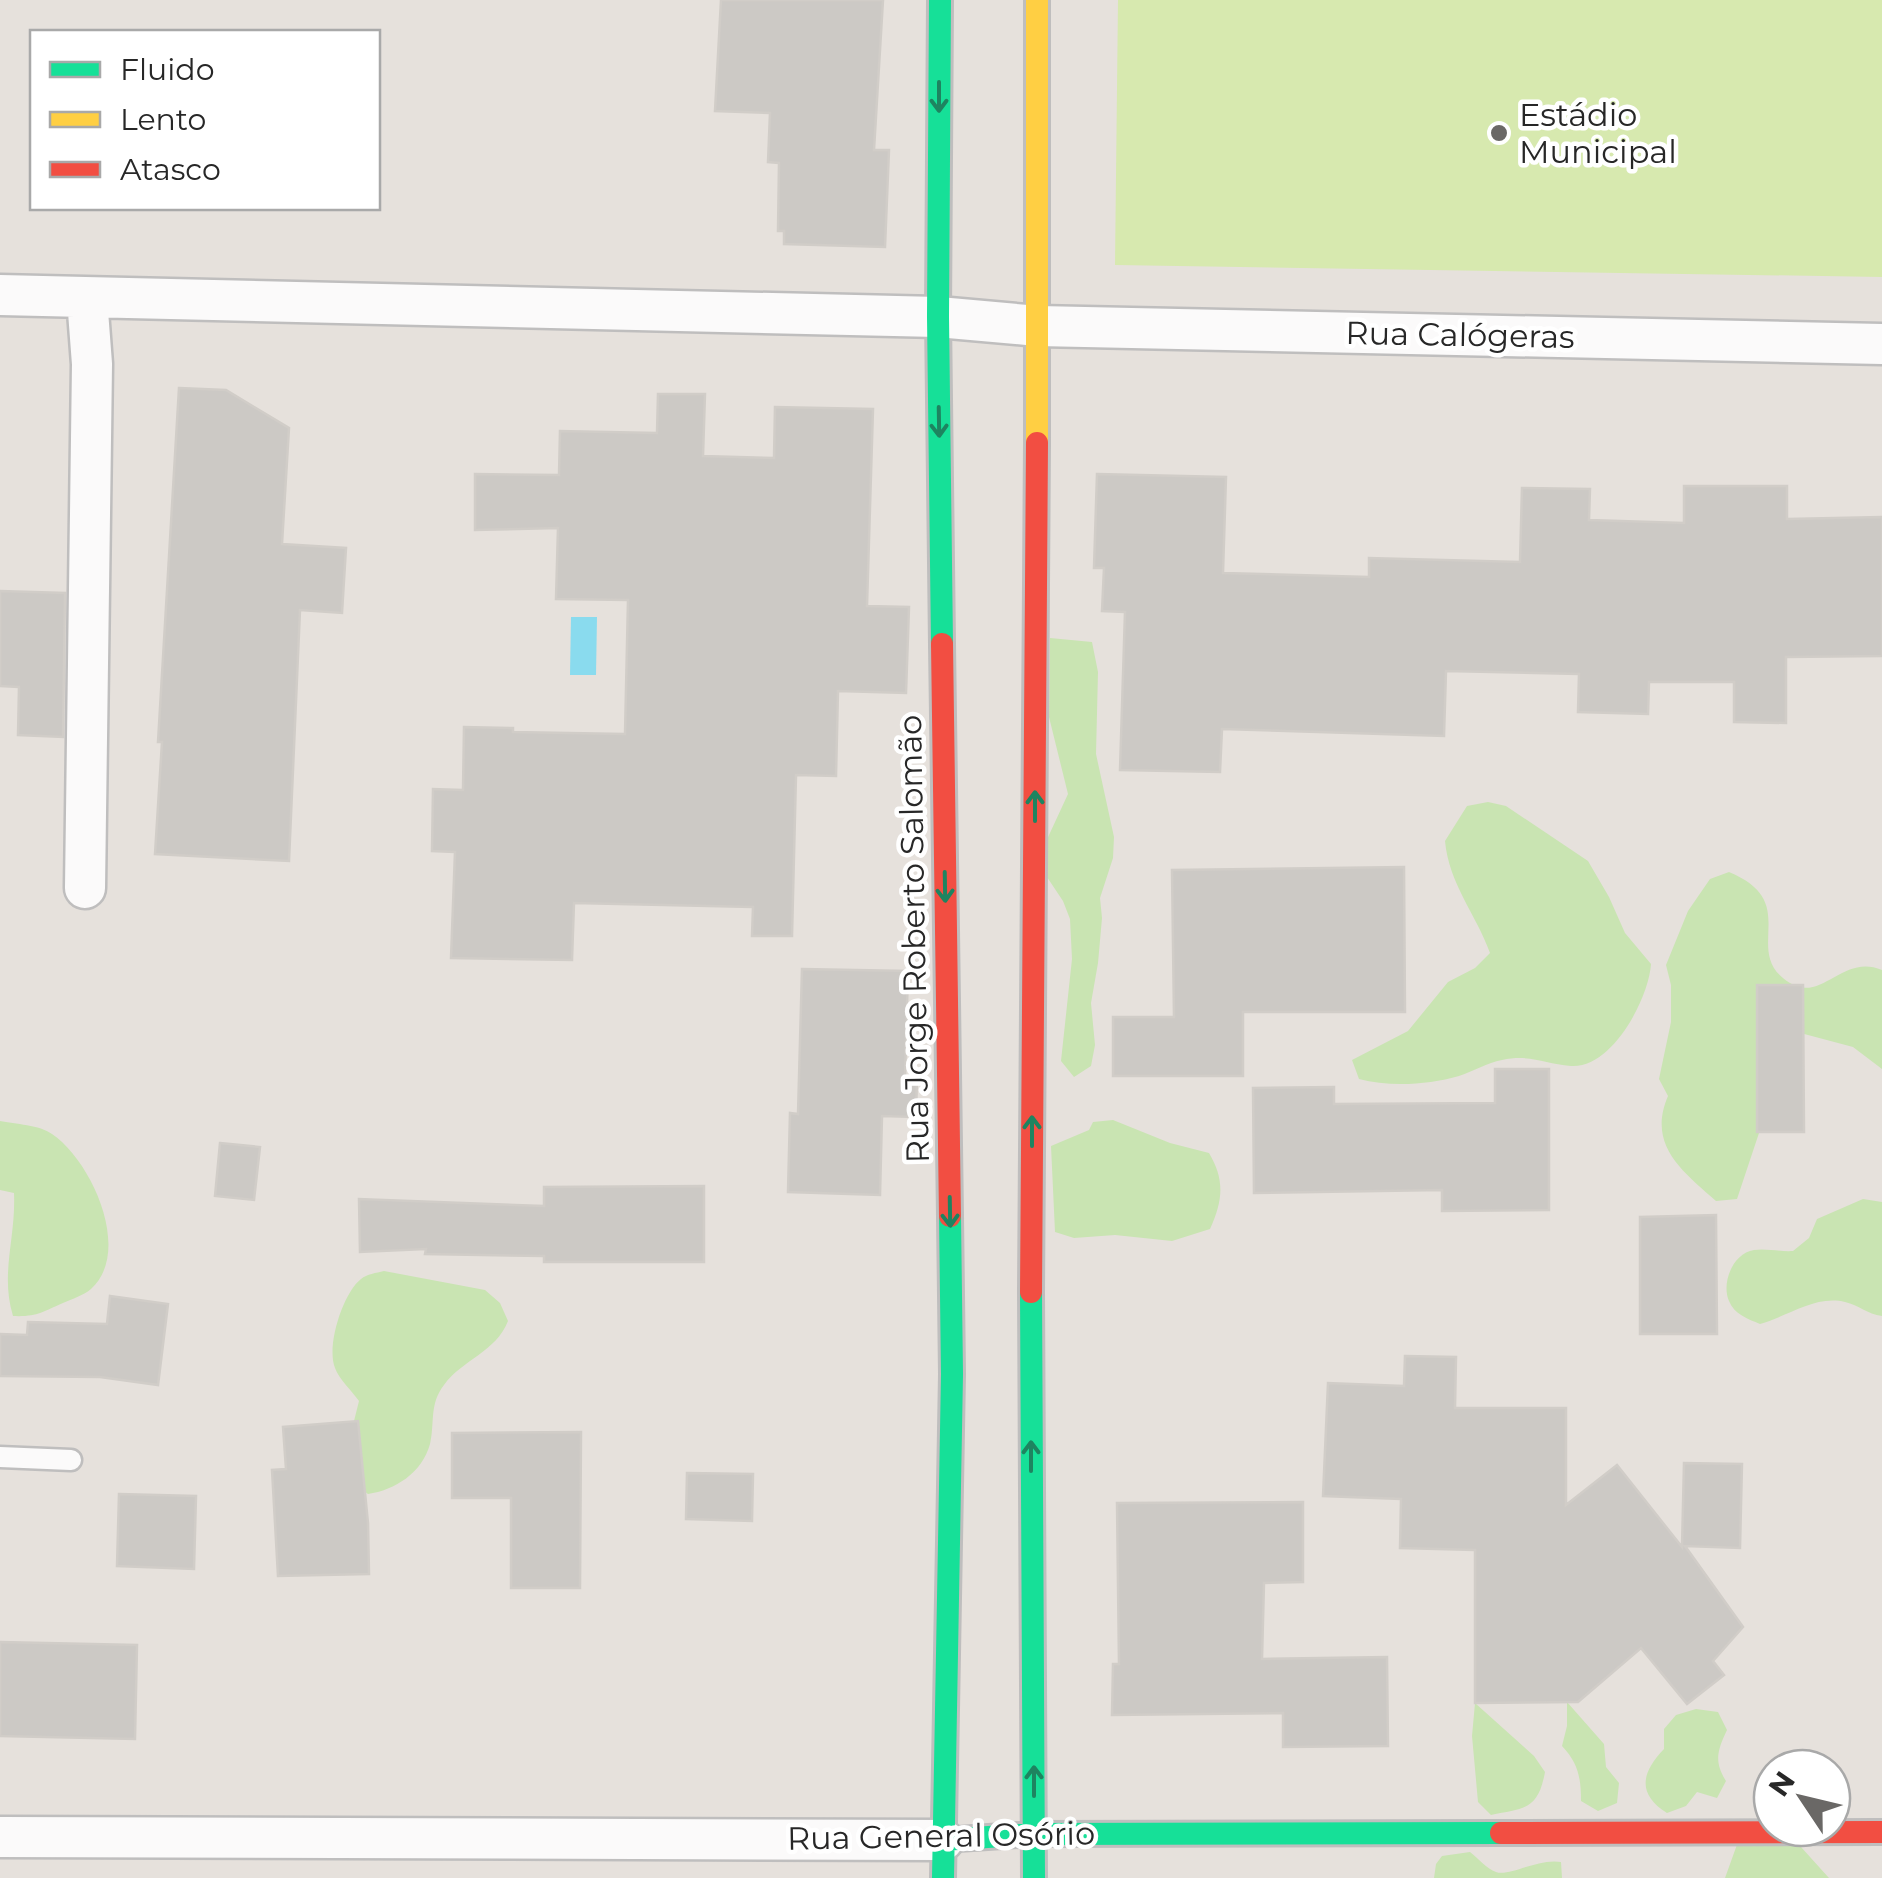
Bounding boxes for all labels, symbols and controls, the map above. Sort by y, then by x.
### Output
legend [30,30,380,210]
text: Fluido [120,51,214,88]
one-way arrow [930,81,949,113]
place label: Estádio Municipal [1519,95,1677,171]
text: Lento [120,101,206,138]
marker: Estádio Municipal [1488,122,1510,144]
text: Atasco [120,151,221,188]
street label: Rua Calógeras [1345,313,1575,356]
one-way arrow [930,406,949,438]
street label: Rua Jorge Roberto Salomão [890,714,937,1164]
one-way arrow [1025,790,1044,822]
one-way arrow [936,871,955,903]
one-way arrow [1022,1115,1042,1148]
one-way arrow [940,1196,959,1228]
one-way arrow [1022,1440,1040,1472]
north arrow [1752,1748,1852,1848]
one-way arrow [1024,1765,1043,1797]
text: N [1761,1765,1802,1803]
street label: Rua General Osório [787,1813,1095,1858]

